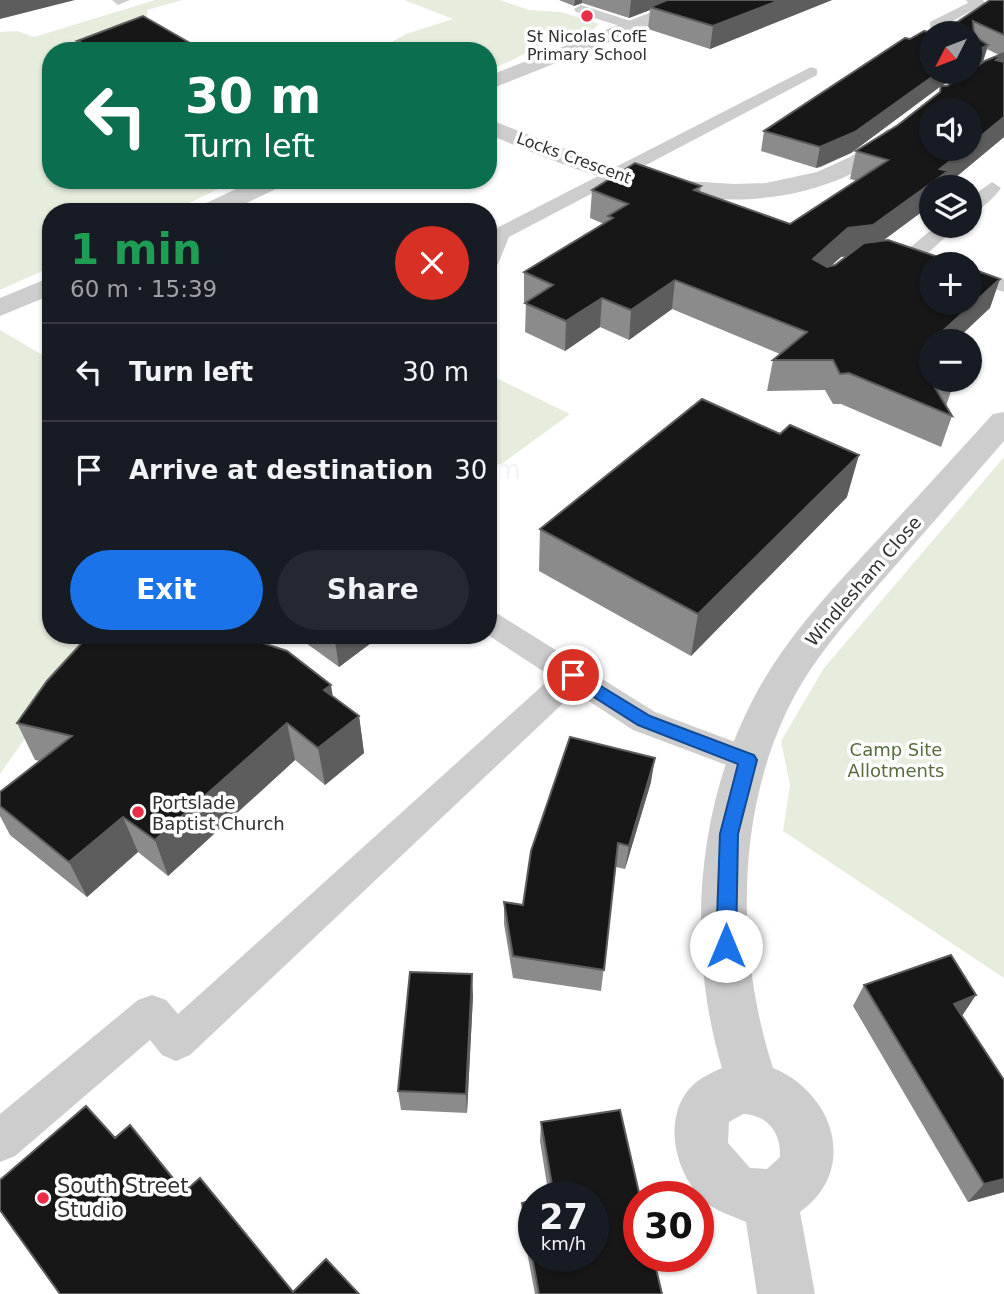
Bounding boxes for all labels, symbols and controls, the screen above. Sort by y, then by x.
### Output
marker: St Nicolas CofE Primary School [579,8,595,24]
north arrow [919,21,982,84]
map controls [919,21,982,392]
place label: St Nicolas CofE Primary School [527,27,647,64]
text: 30 m [185,68,321,125]
icon: left [70,70,161,161]
button: sound [919,98,982,161]
text: Turn left [185,127,315,165]
street label: Locks Crescent [514,128,634,188]
button: layers [919,175,982,238]
text: 1 min [70,225,202,274]
button: close [395,226,469,300]
button: + [919,252,982,315]
text: 60 m · 15:39 [70,276,217,302]
button: − [919,329,982,392]
icon: left [70,353,108,391]
text: Turn left [129,357,253,387]
text: 30 m [402,357,469,387]
icon: arrive [70,451,108,489]
text: Arrive at destination [129,455,433,485]
text: 30 m [454,455,521,485]
street label: Windlesham Close [801,512,925,650]
button: Exit [70,550,263,630]
button: Share [277,550,469,630]
pin [543,645,603,705]
icon: arrive [554,656,592,694]
park label: Camp Site Allotments [848,739,944,781]
place label: Portslade Baptist Church [152,792,285,834]
marker: Portslade Baptist Church [130,804,146,820]
position arrow [689,909,763,983]
place label: South Street Studio [57,1174,189,1222]
speed limit sign: 30 [623,1181,714,1272]
marker: South Street Studio [35,1190,51,1206]
text: 27 [539,1197,588,1237]
text: km/h [541,1233,586,1254]

